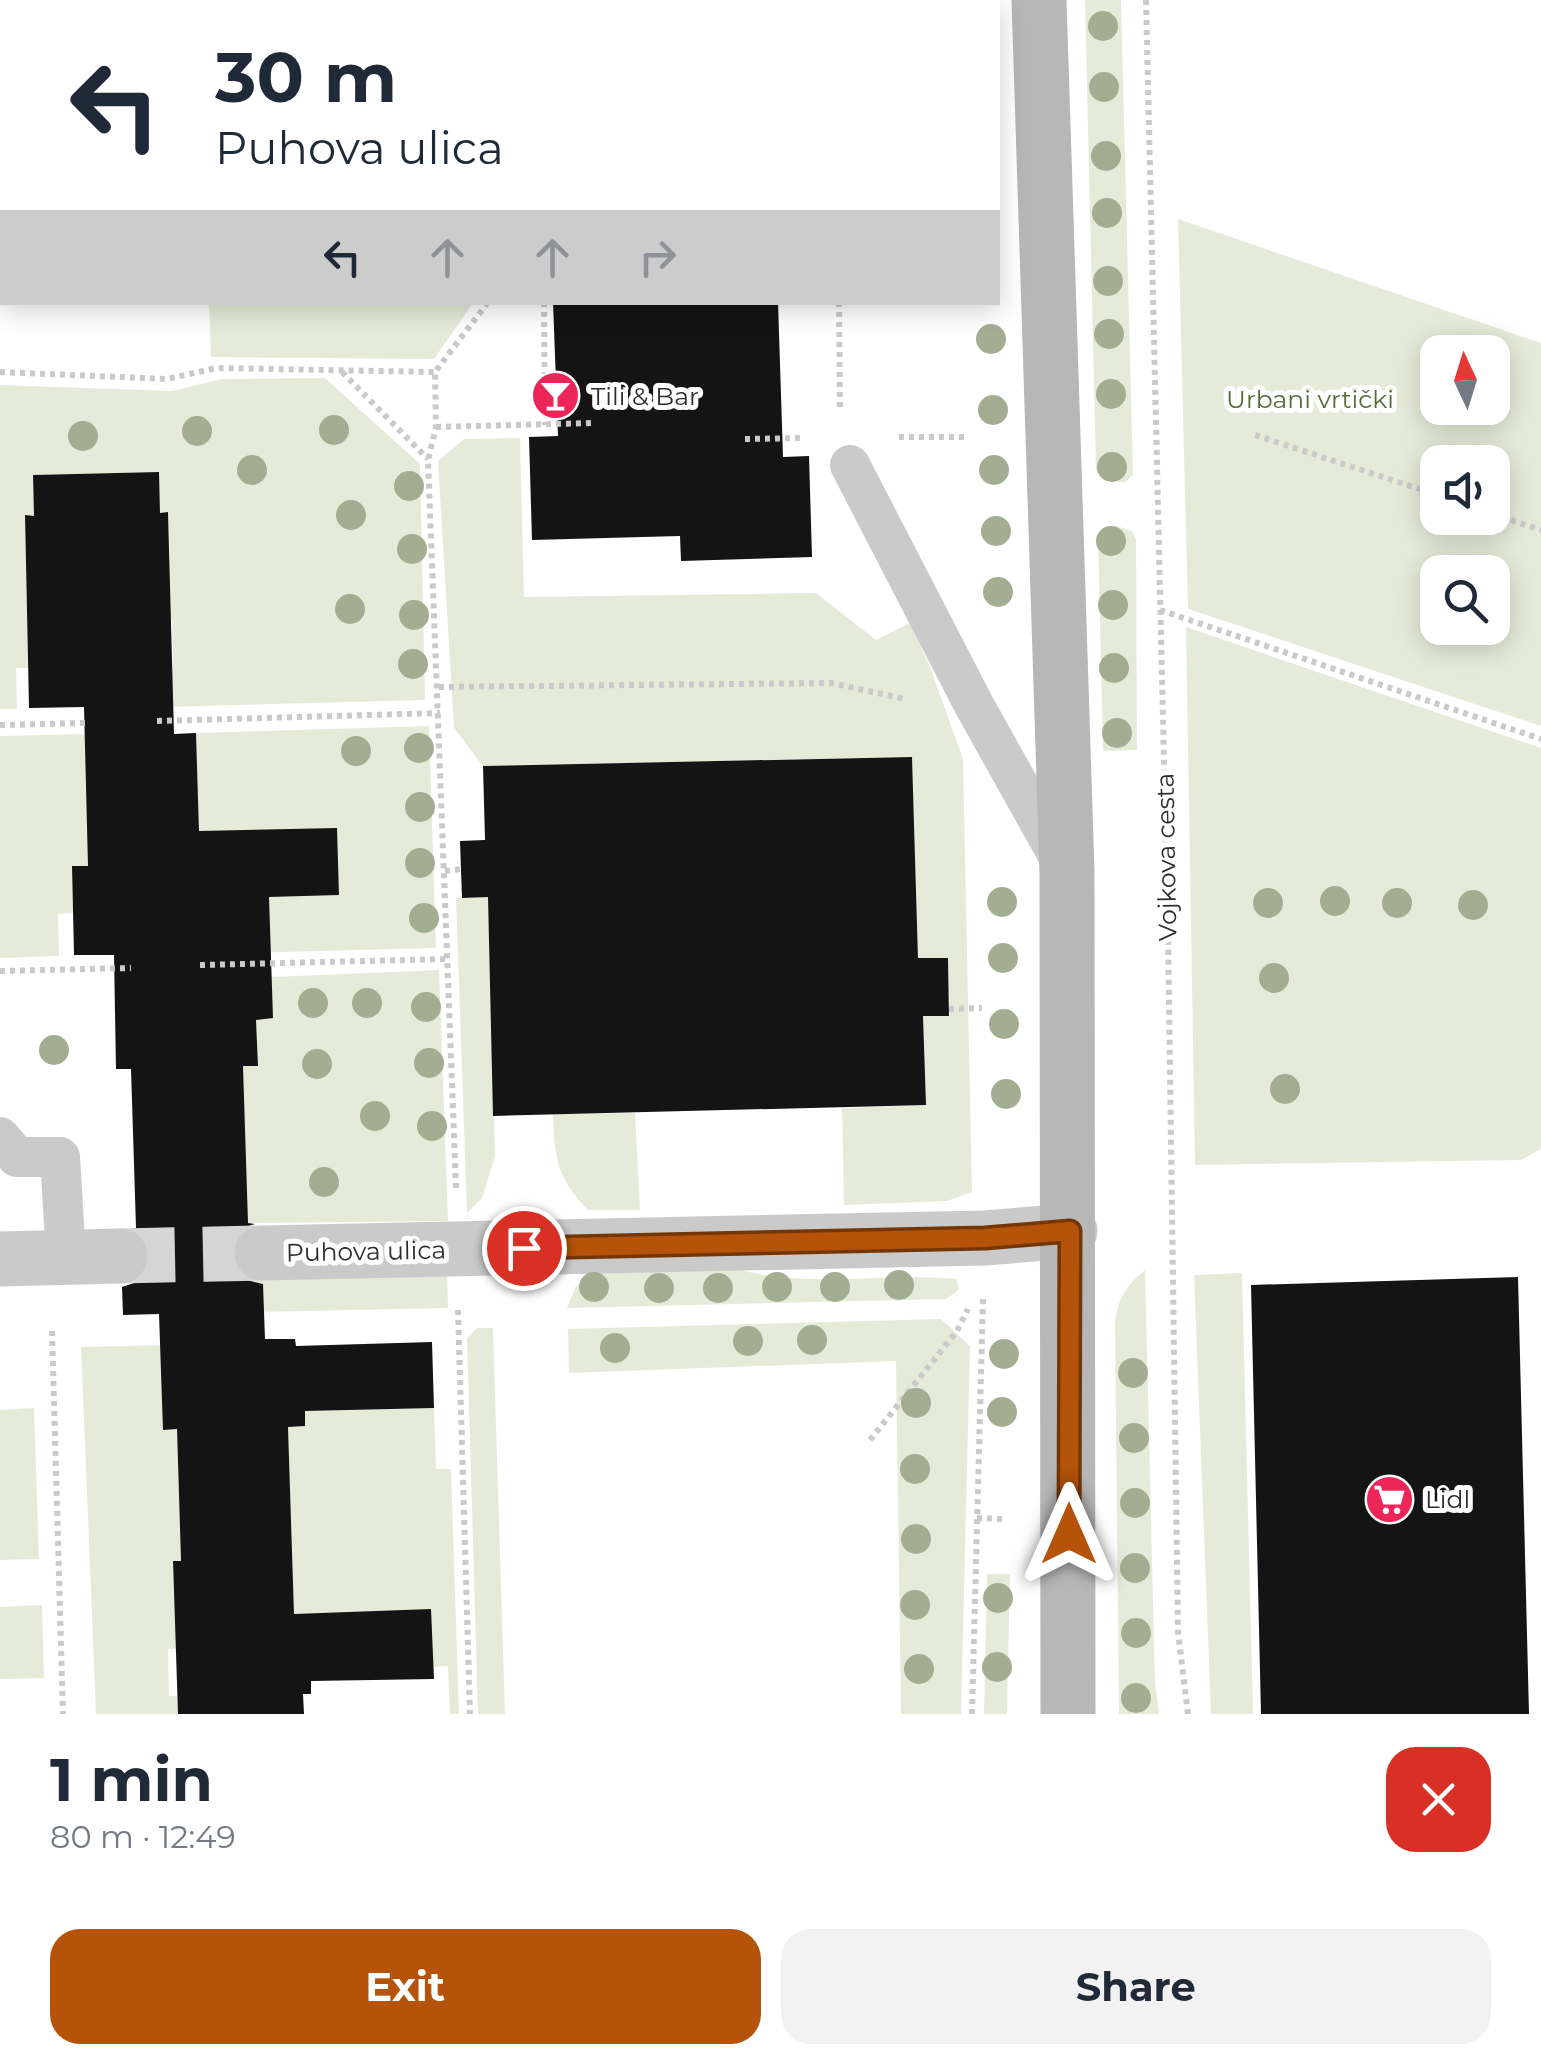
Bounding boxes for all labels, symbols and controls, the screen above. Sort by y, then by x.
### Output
text: 30 m [215,34,397,120]
icon: left [50,40,180,170]
text: Puhova ulica [215,120,504,175]
icon: left [315,230,370,285]
icon: ahead [420,230,475,285]
icon: ahead [525,230,580,285]
icon: right [630,230,685,285]
north arrow [1420,335,1510,425]
map controls [1420,335,1510,645]
bar icon: Tili & Bar [530,370,582,422]
place label: Tili & Bar [591,381,699,411]
park label: Urbani vrtički [1226,384,1394,414]
button: sound [1420,445,1510,535]
button: search [1420,555,1510,645]
street label: Vojkova cesta [1150,773,1182,941]
pin [482,1206,567,1291]
icon: arrive [497,1221,552,1276]
street label: Puhova ulica [286,1235,446,1267]
supermarket icon: Lidl [1364,1473,1416,1525]
position arrow [1017,1482,1121,1586]
place label: Lidl [1425,1484,1470,1514]
text: 1 min [50,1743,213,1816]
button: close [1386,1747,1491,1852]
text: 80 m · 12:49 [50,1817,236,1856]
button: Exit [50,1929,761,2044]
button: Share [781,1929,1491,2044]

